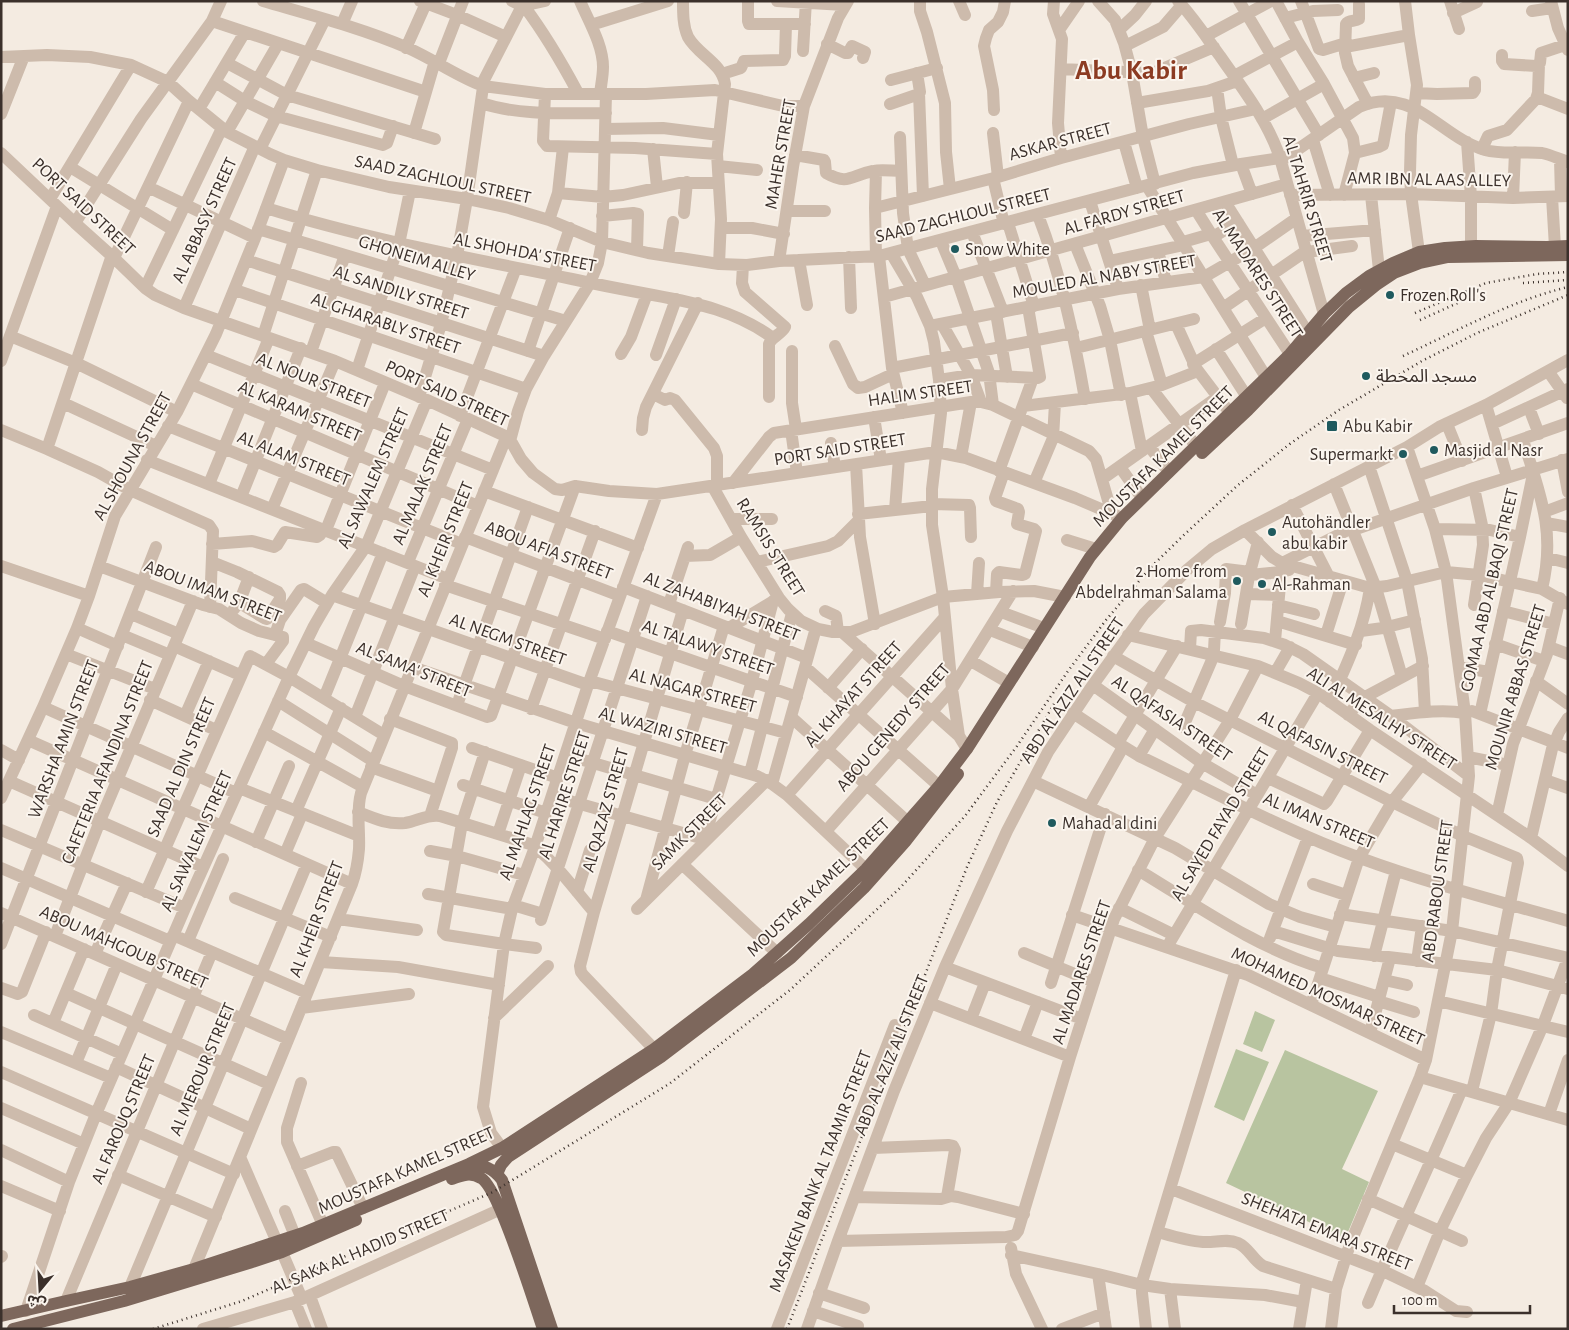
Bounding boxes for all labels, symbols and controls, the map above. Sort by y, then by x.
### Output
district label: Abu Kabir [1075,57,1187,85]
street label: MAHER STREET [762,97,800,211]
street label: ASKAR STREET [1007,120,1114,164]
street label: AL TAHRIR STREET [1279,133,1335,265]
street label: SAAD ZAGHLOUL STREET [353,152,533,208]
street label: PORT SAID STREET [28,155,138,259]
street label: AL ABBASY STREET [169,155,241,286]
street label: AMR IBN AL AAS ALLEY [1347,170,1512,190]
street label: SAAD ZAGHLOUL STREET [874,185,1053,246]
street label: AL FARDY STREET [1062,187,1187,239]
street label: AL MADARES STREET [1209,206,1306,342]
street label: AL SHOHDA' STREET [452,230,598,276]
street label: GHONEIM ALLEY [356,233,478,285]
place label: Snow White [965,241,1050,259]
marker: Snow White [949,243,961,255]
street label: MOULED AL NABY STREET [1011,252,1198,302]
street label: AL SANDILY STREET [331,263,471,323]
place label: Frozen Roll's [1400,287,1486,305]
marker: Frozen Roll's [1384,289,1396,301]
street label: AL GHARABLY STREET [309,290,463,358]
street label: AL NOUR STREET [254,350,374,412]
street label: PORT SAID STREET [382,358,511,430]
place label: مسجد المحطة [1376,368,1477,386]
marker: مسجد المحطة [1360,370,1372,382]
street label: AL KARAM STREET [235,378,364,446]
street label: HALIM STREET [867,378,974,410]
street label: MOUSTAFA KAMEL STREET [1090,383,1238,531]
street label: AL SHOUNA STREET [90,389,175,523]
street label: AL SAWALEM STREET [335,405,413,551]
place label: Abu Kabir [1343,418,1412,436]
marker: Abu Kabir [1325,419,1339,433]
street label: AL MALAK STREET [389,421,457,547]
street label: AL ALAM STREET [235,428,353,490]
street label: PORT SAID STREET [773,431,908,469]
place label: Masjid al Nasr [1444,442,1543,460]
marker: Masjid al Nasr [1428,444,1440,456]
place label: Supermarkt [1310,446,1393,464]
marker: Supermarkt [1397,448,1409,460]
street label: AL KHEIR STREET [415,479,477,600]
street label: GOMAA ABD AL BAQI STREET [1458,487,1522,694]
street label: RAMSIS STREET [733,495,808,600]
place label: Autohändler abu kabir [1282,514,1370,553]
street label: ABOU AFIA STREET [482,518,615,584]
marker: Autohändler abu kabir [1266,526,1278,538]
street label: ABOU IMAM STREET [141,557,284,626]
place label: 2 Home from Abdelrahman Salama [1076,563,1227,602]
street label: AL ZAHABIYAH STREET [641,569,802,645]
marker: 2 Home from Abdelrahman Salama [1231,575,1243,587]
place label: Al-Rahman [1272,576,1351,594]
marker: Al-Rahman [1256,578,1268,590]
street label: MOUNIR ABBAS STREET [1482,602,1550,772]
street label: AL NEGM STREET [447,610,569,669]
street label: ABD AL AZIZ ALI STREET [1017,614,1128,767]
street label: AL TALAWY STREET [639,617,776,679]
street label: AL KHAYAT STREET [802,638,906,751]
street label: AL SAMA' STREET [353,639,474,701]
street label: WARSHA AMIN STREET [25,657,103,821]
street label: CAFETERIA AFANDINA STREET [59,658,157,867]
street label: ABOU GENEDY STREET [834,660,954,795]
street label: ALI AL MESALHY STREET [1304,664,1459,774]
street label: AL NAGAR STREET [627,665,758,717]
street label: AL QAFASIA STREET [1108,672,1235,766]
street label: SAAD AL DIN STREET [144,695,220,840]
street label: AL WAZIRI STREET [597,704,729,758]
street label: AL QAFASIN STREET [1255,708,1390,788]
street label: AL HARIRE STREET [536,729,594,861]
street label: AL MAHLAG STREET [496,742,560,883]
street label: AL SAYED FAYAD STREET [1168,745,1274,904]
street label: AL QAZAZ STREET [580,746,632,874]
street label: AL SAWALEM STREET [158,768,236,914]
street label: AL IMAN STREET [1260,789,1377,852]
street label: SAMK STREET [648,791,731,874]
street label: MOUSTAFA KAMEL STREET [744,815,894,960]
place label: Mahad al dini [1062,815,1157,833]
marker: Mahad al dini [1046,817,1058,829]
street label: ABD RABOU STREET [1419,819,1457,963]
street label: AL KHEIR STREET [287,859,347,980]
street label: AL MADARES STREET [1049,898,1115,1046]
street label: ABOU MAHGOUB STREET [37,903,210,993]
street label: MOHAMED MOSMAR STREET [1228,944,1427,1050]
street label: ABD AL AZIZ ALI STREET [851,972,932,1138]
street label: AL MEROUR STREET [167,1000,239,1138]
street label: MASAKEN BANK AL TAAMIR STREET [766,1048,875,1295]
street label: AL FAROUQ STREET [89,1052,159,1187]
street label: MOUSTAFA KAMEL STREET [316,1124,497,1218]
street label: SHEHATA EMARA STREET [1239,1189,1415,1274]
street label: AL SAKA AL HADID STREET [269,1206,452,1297]
north arrow [15,1265,65,1315]
scale bar [1394,1282,1530,1314]
text: ش [25,1292,48,1311]
text: 100 m [1402,1293,1437,1308]

